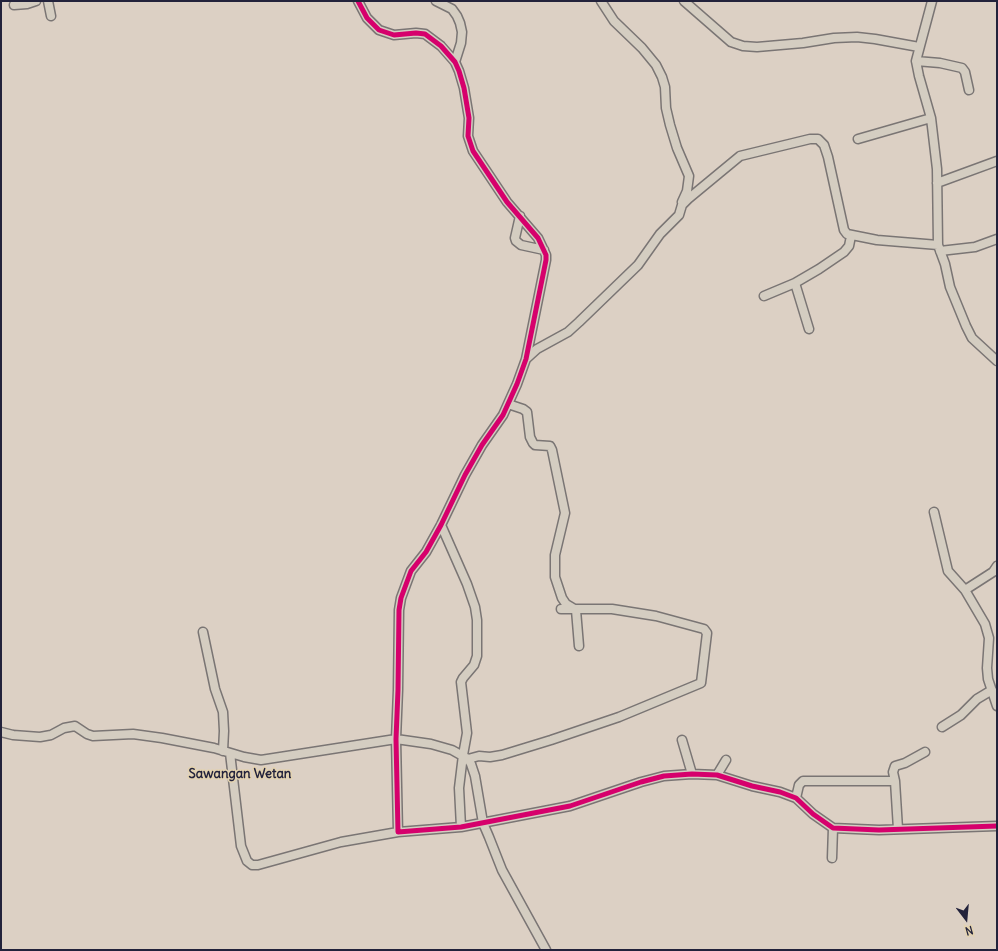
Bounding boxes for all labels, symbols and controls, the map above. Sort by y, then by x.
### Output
district label: Sawangan Wetan [189,766,291,782]
north arrow [946,899,986,939]
text: N [964,923,975,938]

